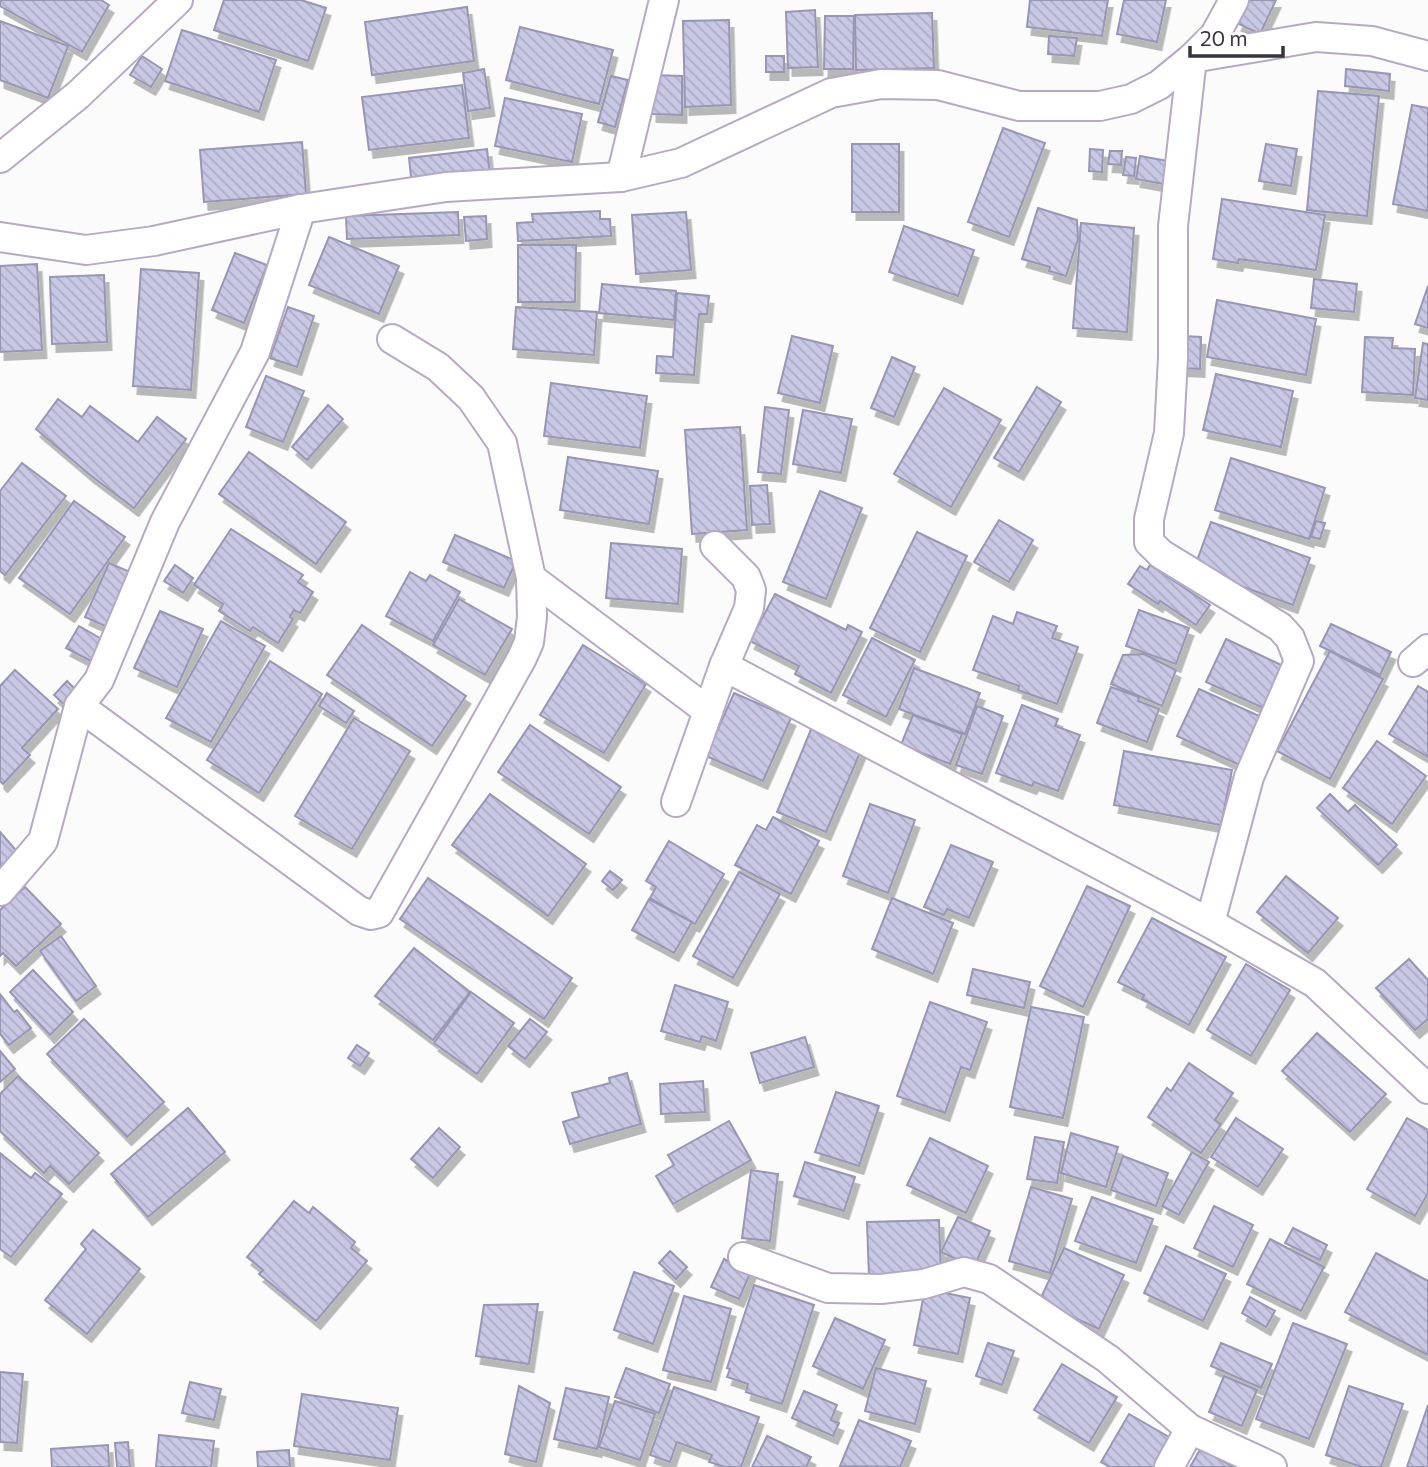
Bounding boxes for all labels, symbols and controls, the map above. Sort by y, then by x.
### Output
scale bar [1190,14,1283,58]
text: 20 m [1200,25,1248,50]

